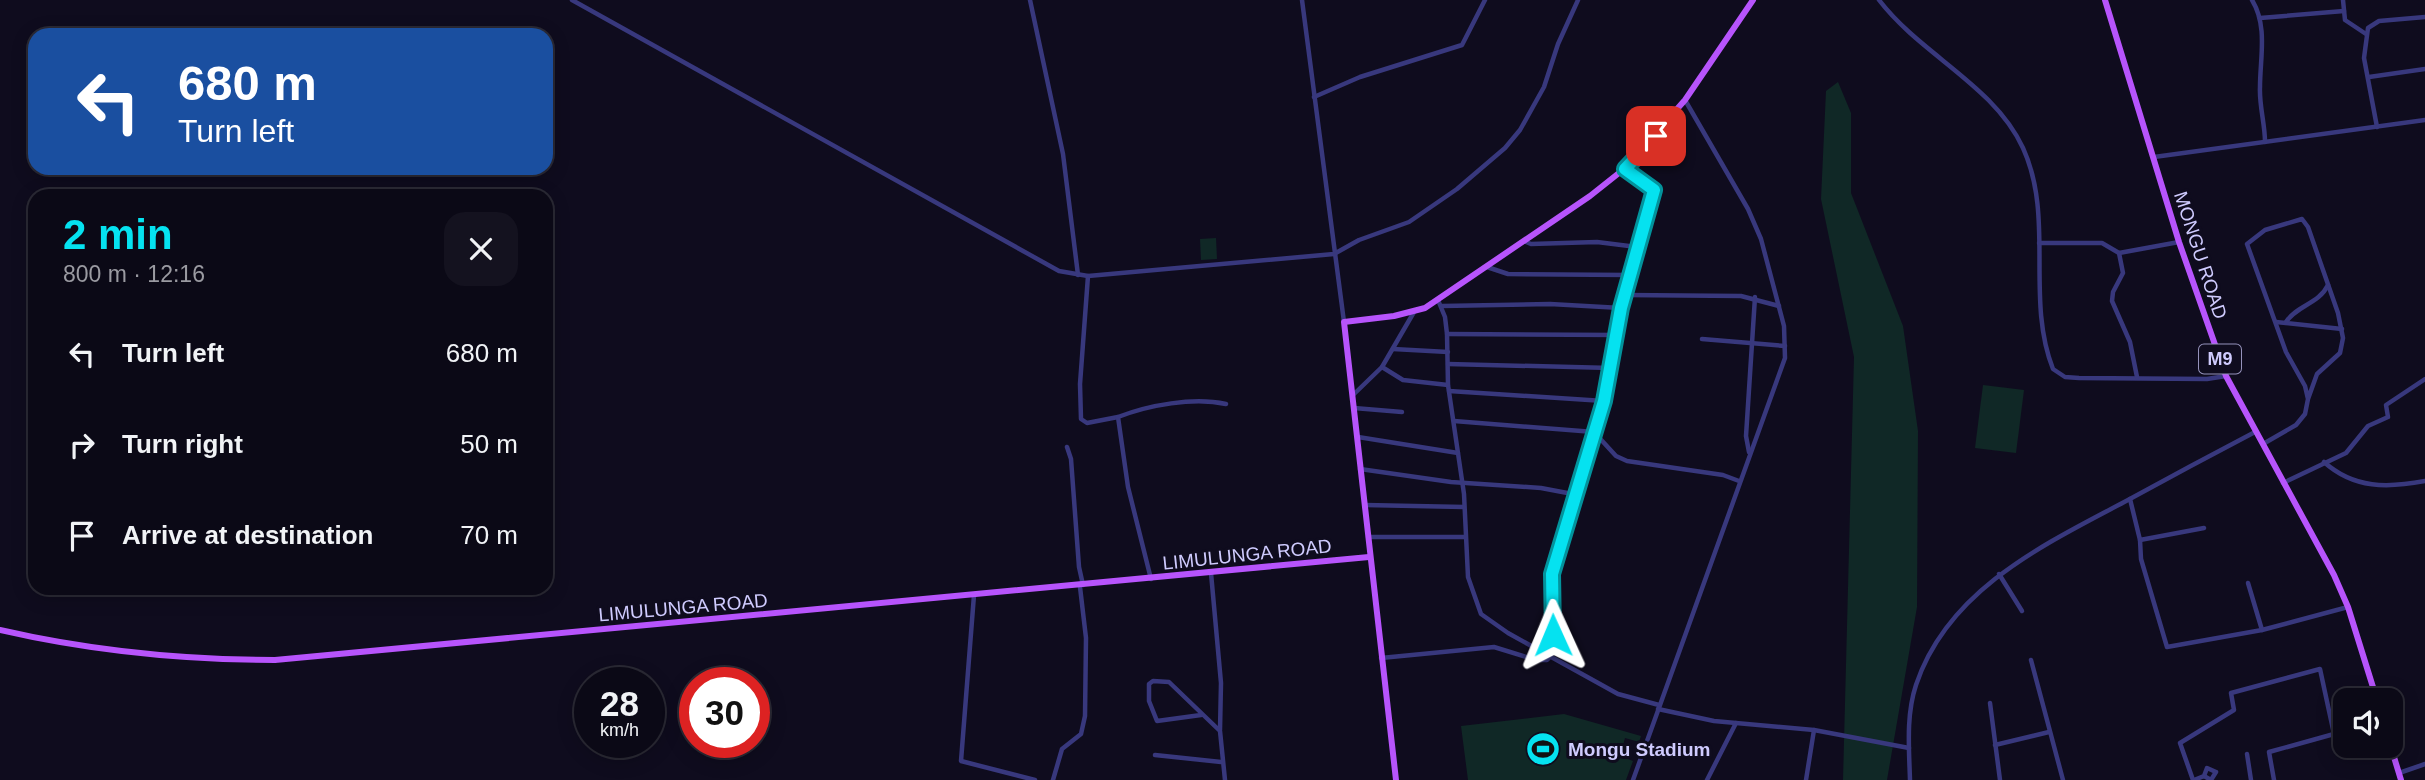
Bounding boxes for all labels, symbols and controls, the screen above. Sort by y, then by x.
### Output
icon: left [63,56,154,147]
text: 680 m [178,56,317,110]
pin [1626,106,1686,166]
text: Turn left [178,113,294,149]
icon: arrive [1637,117,1675,155]
street label: MONGU ROAD [2170,189,2231,322]
text: 2 min [63,211,173,258]
button: close [444,212,518,286]
text: 800 m · 12:16 [63,261,205,287]
icon: left [63,335,101,373]
text: Turn left [122,338,224,368]
text: 680 m [446,338,518,368]
road number: M9 [2199,344,2241,374]
icon: right [63,426,101,464]
text: Turn right [122,429,243,459]
text: 50 m [460,429,518,459]
icon: arrive [63,517,101,555]
text: Arrive at destination [122,520,373,550]
text: 70 m [460,520,518,550]
street label: LIMULUNGA ROAD [1161,535,1333,574]
street label: LIMULUNGA ROAD [597,590,769,625]
position arrow [1516,598,1590,672]
speed limit sign: 30 [679,667,770,758]
text: 28 [600,684,639,723]
map controls [2333,688,2403,758]
button: sound [2333,688,2403,758]
text: km/h [600,720,639,740]
sports icon: Mongu Stadium [1524,730,1562,768]
place label: Mongu Stadium [1568,739,1710,760]

